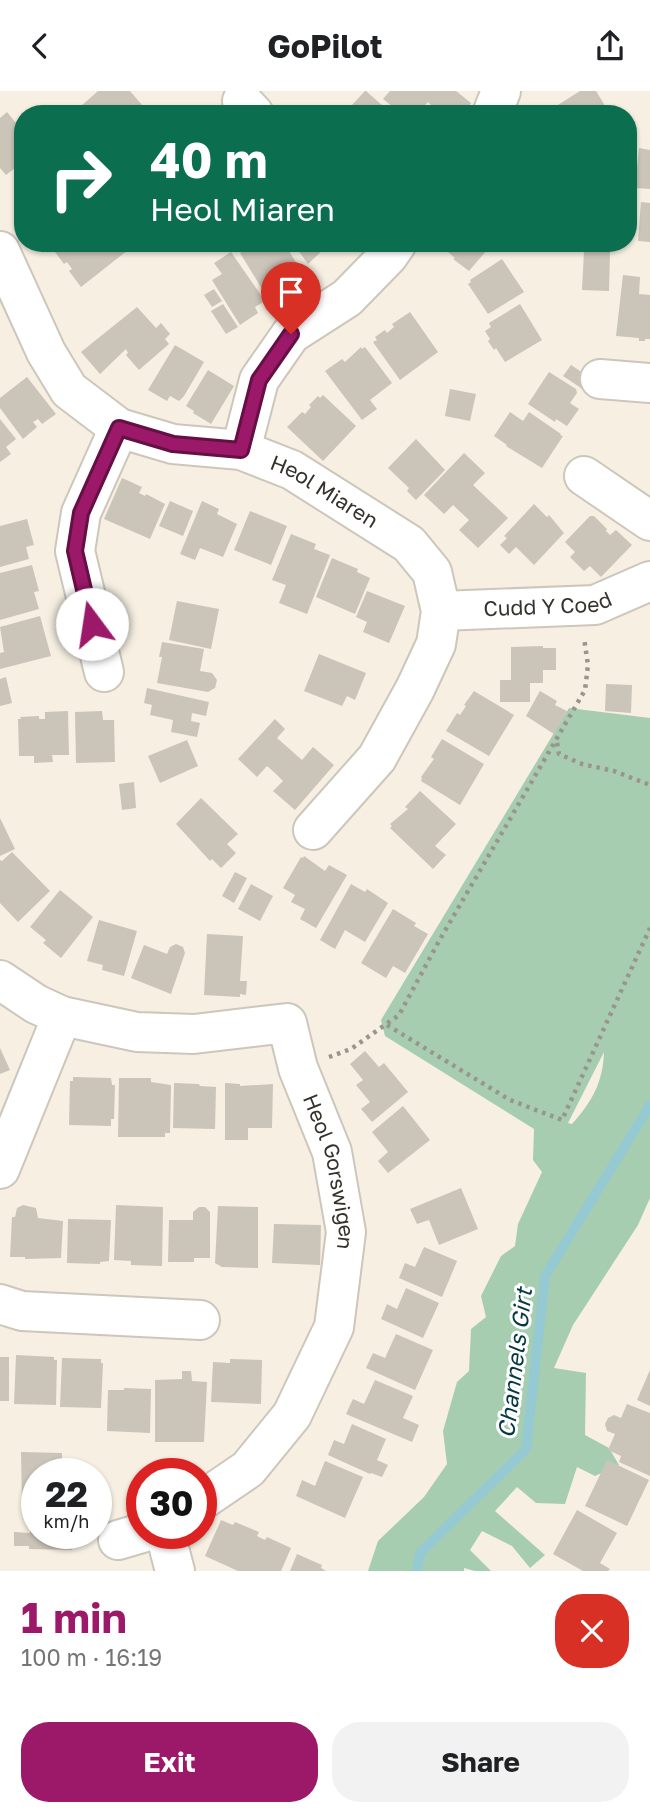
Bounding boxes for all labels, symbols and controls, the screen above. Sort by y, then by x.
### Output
icon: back [21,27,59,65]
text: GoPilot [267,27,383,65]
icon: share [591,27,629,65]
text: 40 m [150,130,268,189]
icon: right [35,133,126,224]
text: Heol Miaren [150,190,335,228]
pin [261,262,321,334]
icon: arrive [272,273,310,311]
street label: Heol Miaren [267,449,383,533]
street label: Cudd Y Coed [483,585,616,621]
position arrow [55,587,129,661]
street label: Heol Gorswigen [298,1090,361,1251]
water label: Channels Girt [491,1285,537,1439]
speed limit sign: 30 [126,1458,217,1549]
text: 22 [45,1473,88,1515]
text: km/h [44,1510,89,1532]
text: 1 min [21,1592,127,1642]
button: close [555,1594,629,1668]
text: 100 m · 16:19 [21,1643,162,1671]
button: Exit [21,1722,318,1802]
button: Share [332,1722,629,1802]

